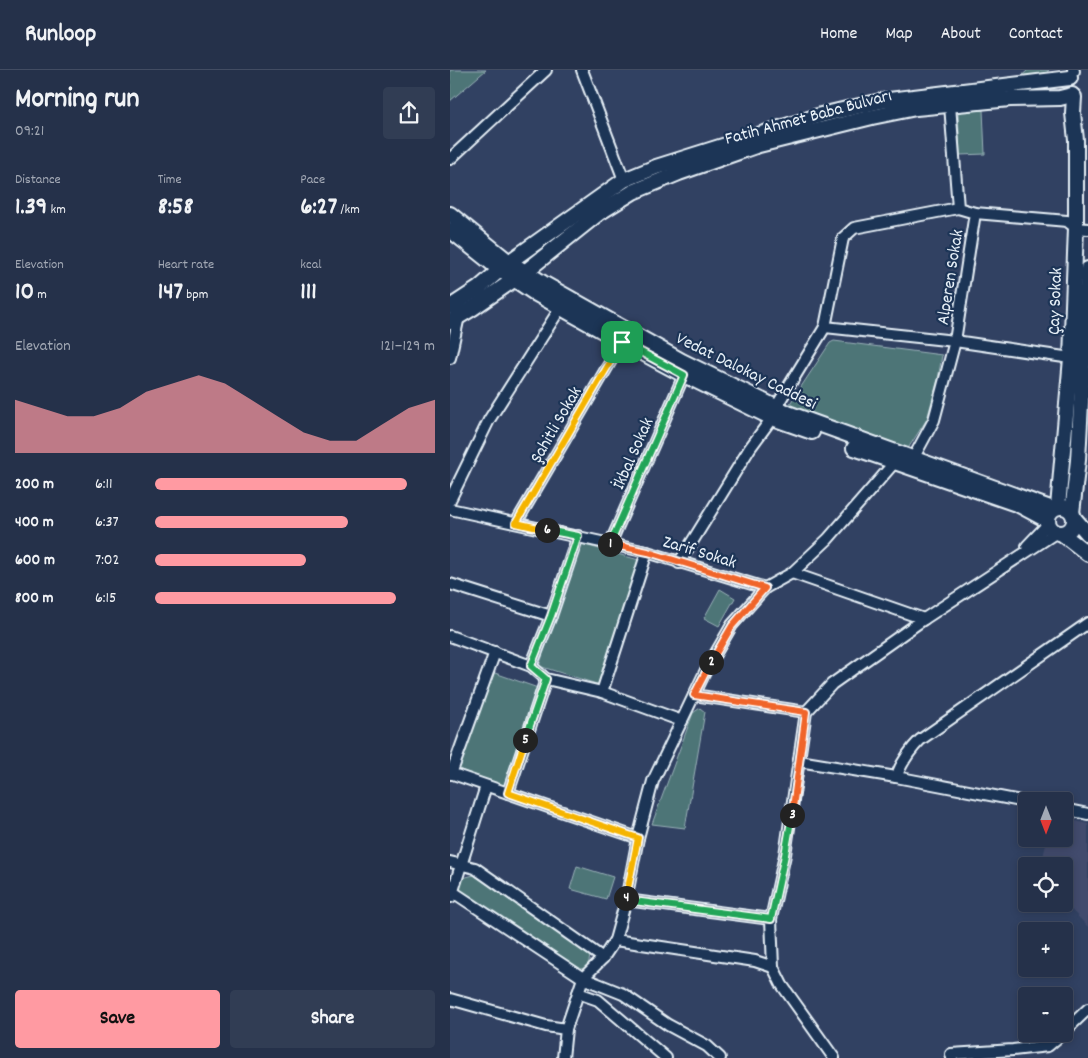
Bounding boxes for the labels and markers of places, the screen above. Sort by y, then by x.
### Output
pin [601,321,643,363]
pin: 6 [534,518,560,542]
pin: 1 [598,532,622,556]
pin: 2 [698,650,724,674]
pin: 5 [512,728,538,752]
pin: 3 [780,802,804,828]
pin: 4 [614,886,638,910]

